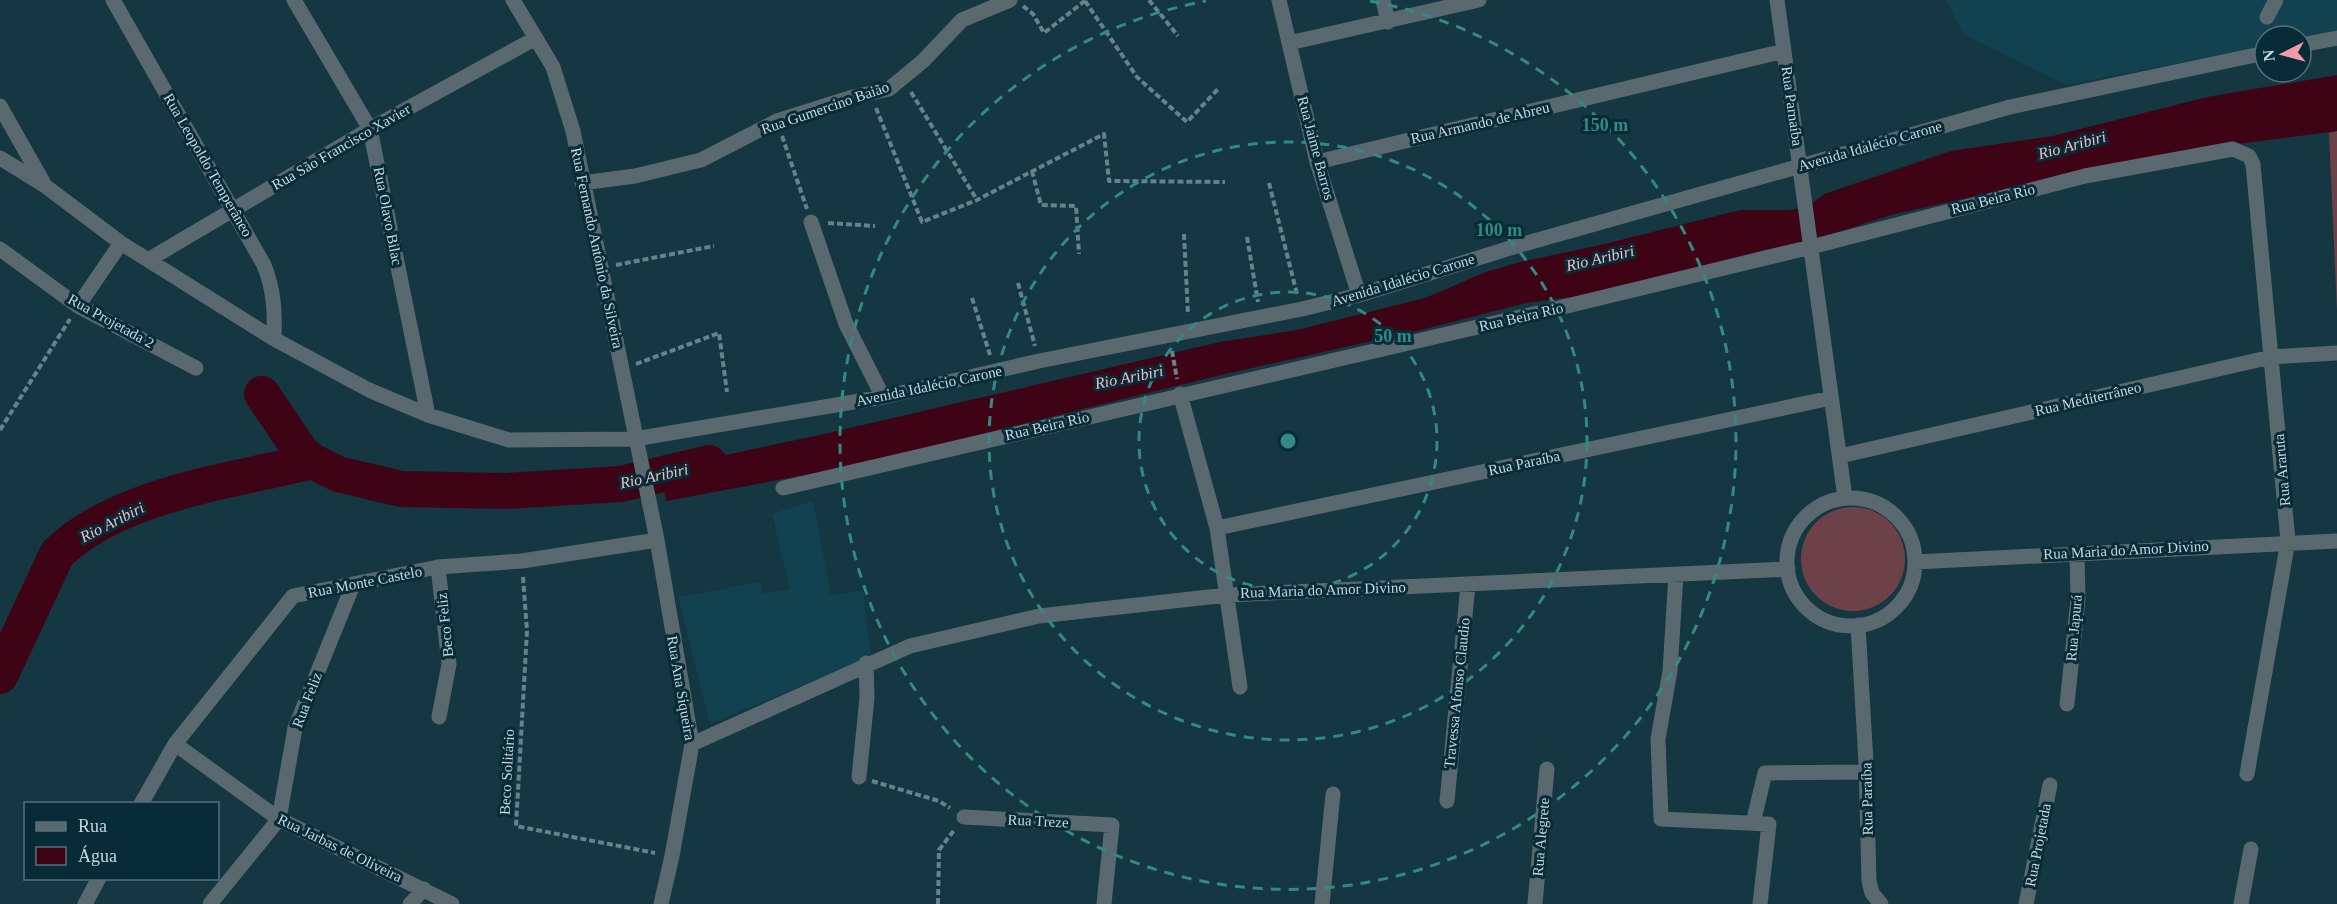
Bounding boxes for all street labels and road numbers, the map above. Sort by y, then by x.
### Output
street label: Rua Parnaíba [1778,65,1806,147]
street label: Rua Gumercino Baião [759,79,891,137]
street label: Rua Leopoldo Temperâneo [160,91,256,239]
street label: Rua Jaime Barros [1294,94,1338,202]
street label: Rua Armando de Abreu [1409,99,1551,147]
street label: Rua São Francisco Xavier [269,101,413,193]
street label: Avenida Idalécio Carone [1796,118,1944,174]
street label: Rua Fernando Antônio da Silveira [568,146,626,350]
street label: Rua Olavo Bilac [371,165,405,267]
street label: Rua Beira Rio [1949,181,2037,217]
street label: Avenida Idalécio Carone [1329,250,1477,309]
street label: Rua Projetada 2 [65,291,157,351]
street label: Rua Beira Rio [1477,300,1565,334]
street label: Avenida Idalécio Carone [855,363,1004,409]
street label: Rua Mediterrâneo [2033,379,2143,419]
street label: Rua Beira Rio [1003,409,1091,443]
street label: Rua Araruta [2271,433,2293,507]
street label: Rua Paraíba [1487,448,1562,478]
street label: Rua Maria do Amor Divino [2043,538,2209,562]
street label: Rua Monte Castelo [307,563,423,601]
street label: Rua Maria do Amor Divino [1240,579,1406,601]
street label: Beco Feliz [434,592,456,658]
street label: Rua Japurá [2063,594,2085,662]
street label: Travessa Afonso Claudio [1441,617,1473,769]
street label: Rua Ana Siqueira [664,635,698,742]
street label: Rua Feliz [289,670,325,730]
street label: Beco Solitário [497,729,517,815]
street label: Rua Paraíba [1858,762,1876,836]
street label: Rua Alegrete [1530,797,1552,877]
street label: Rua Projetada [2022,802,2054,888]
street label: Rua Jarbas de Oliveira [275,811,405,885]
street label: Rua Treze [1007,811,1069,831]

